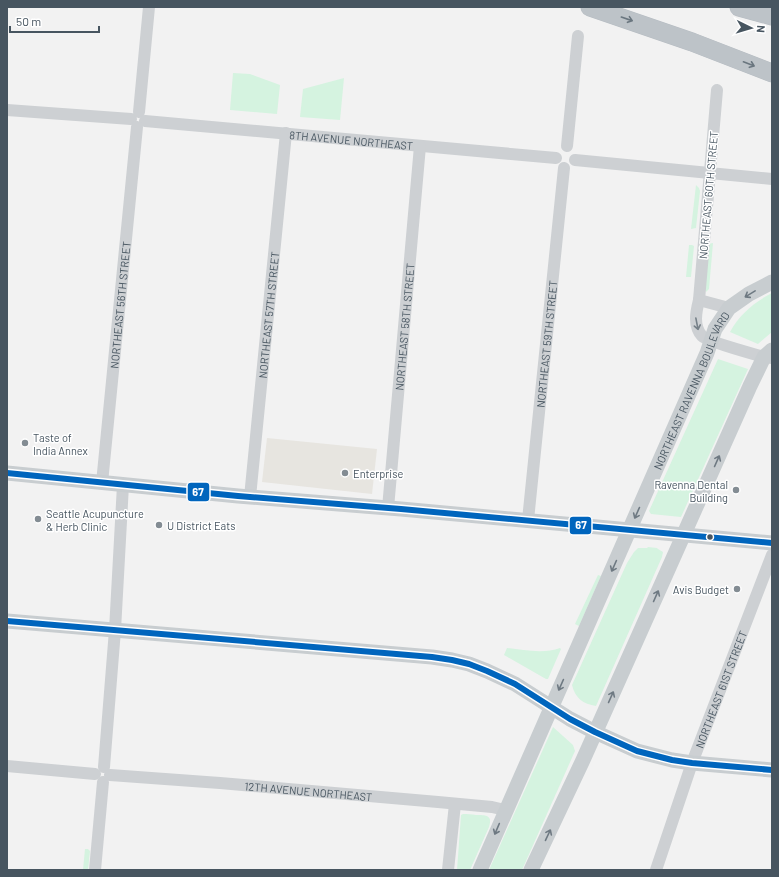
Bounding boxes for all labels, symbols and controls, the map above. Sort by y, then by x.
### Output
scale bar [10,8,99,34]
north arrow [731,8,771,48]
text: 50 m [16,14,41,28]
one-way arrow [621,16,633,24]
text: N [755,25,768,33]
one-way arrow [743,61,755,69]
street label: 8TH AVENUE NORTHEAST [289,127,413,152]
street label: NORTHEAST 60TH STREET [696,131,720,259]
street label: NORTHEAST 56TH STREET [107,241,132,369]
street label: NORTHEAST 57TH STREET [255,251,281,379]
street label: NORTHEAST 58TH STREET [392,262,416,391]
street label: NORTHEAST 59TH STREET [533,280,559,408]
one-way arrow [745,290,756,298]
street label: NORTHEAST RAVENNA BOULEVARD [650,309,732,471]
one-way arrow [693,317,701,330]
place label: Taste of India Annex [33,431,88,457]
marker: Taste of India Annex [20,438,30,448]
one-way arrow [714,455,721,467]
place label: Enterprise [353,467,403,480]
marker: Enterprise [340,468,350,478]
place label: Ravenna Dental Building [654,478,728,504]
line badge: 67 [187,482,210,502]
text: 67 [192,485,204,498]
marker: Ravenna Dental Building [731,485,741,495]
place label: Seattle Acupuncture & Herb Clinic [46,507,144,533]
one-way arrow [633,507,640,519]
marker: Seattle Acupuncture & Herb Clinic [33,514,43,524]
line badge: 67 [569,516,592,535]
text: 67 [575,518,587,531]
place label: U District Eats [167,519,235,532]
marker: U District Eats [154,520,164,530]
unlabelled marker [705,532,715,542]
one-way arrow [610,559,617,571]
place label: Avis Budget [673,583,729,596]
marker: Avis Budget [732,584,742,594]
one-way arrow [653,591,661,603]
street label: NORTHEAST 61ST STREET [692,629,749,750]
one-way arrow [557,678,564,690]
one-way arrow [608,691,615,703]
street label: 12TH AVENUE NORTHEAST [244,779,373,803]
one-way arrow [493,823,500,835]
one-way arrow [545,829,552,841]

